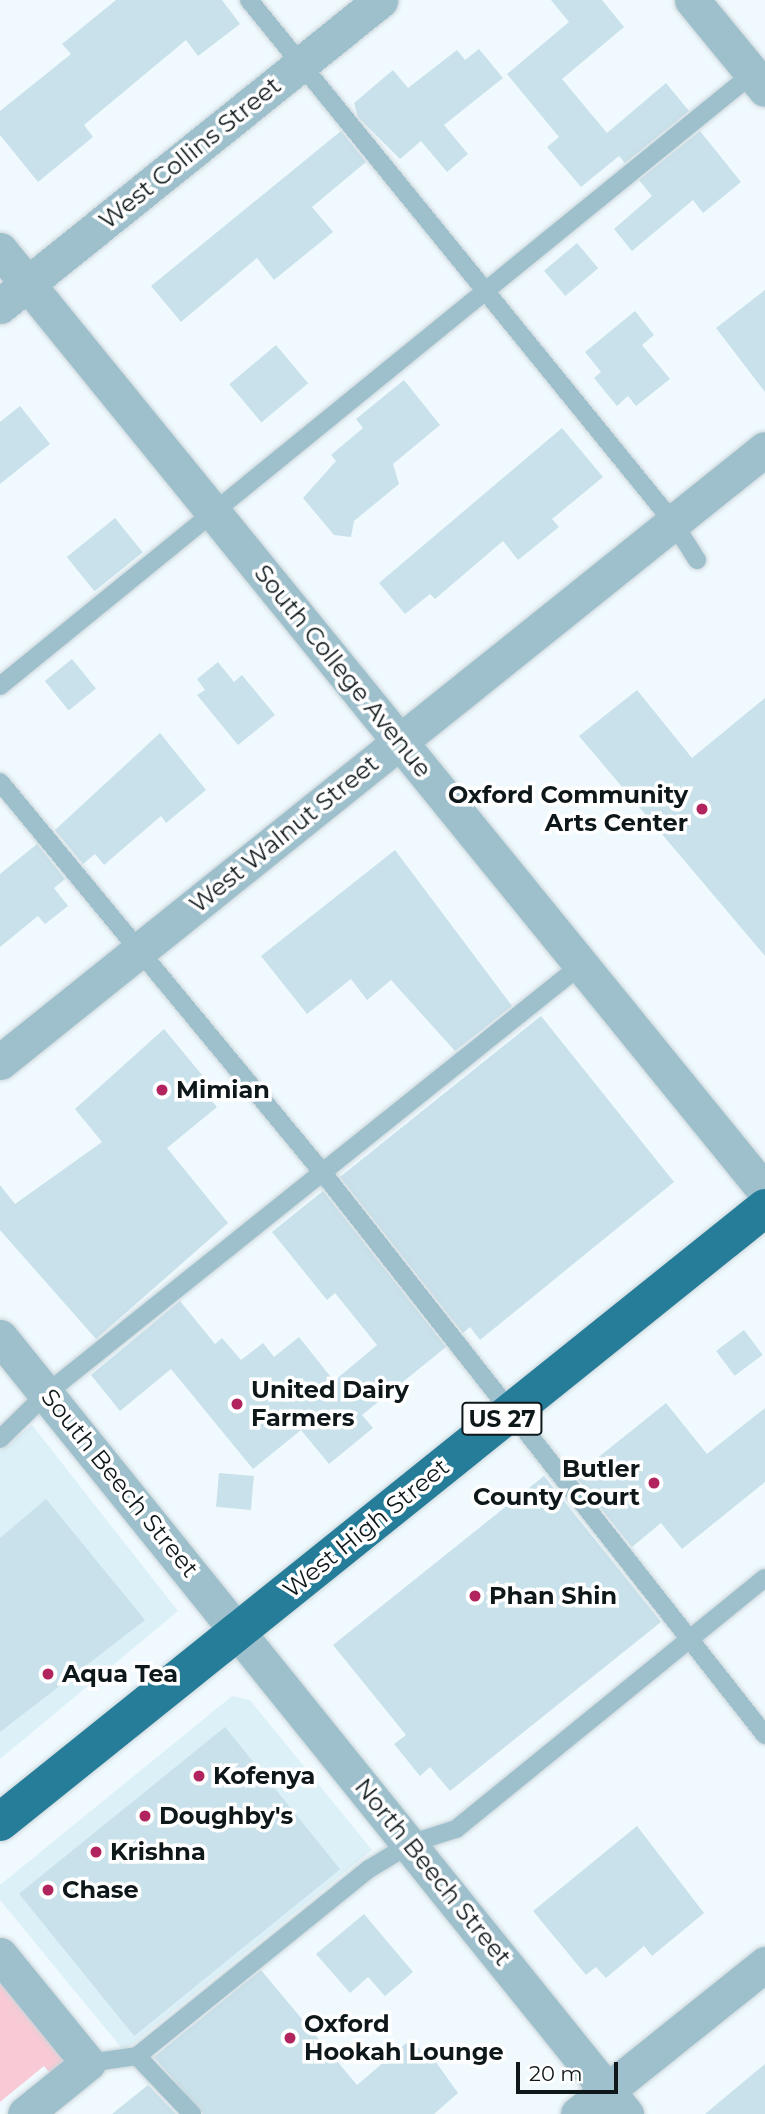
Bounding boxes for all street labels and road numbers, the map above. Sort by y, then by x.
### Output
street label: West Collins Street [93,71,287,235]
street label: South College Avenue [248,559,438,783]
street label: West Walnut Street [184,749,384,919]
street label: South Beech Street [35,1383,205,1583]
road number: US 27 [460,1400,544,1438]
street label: West High Street [277,1452,455,1604]
street label: North Beech Street [349,1773,517,1971]

